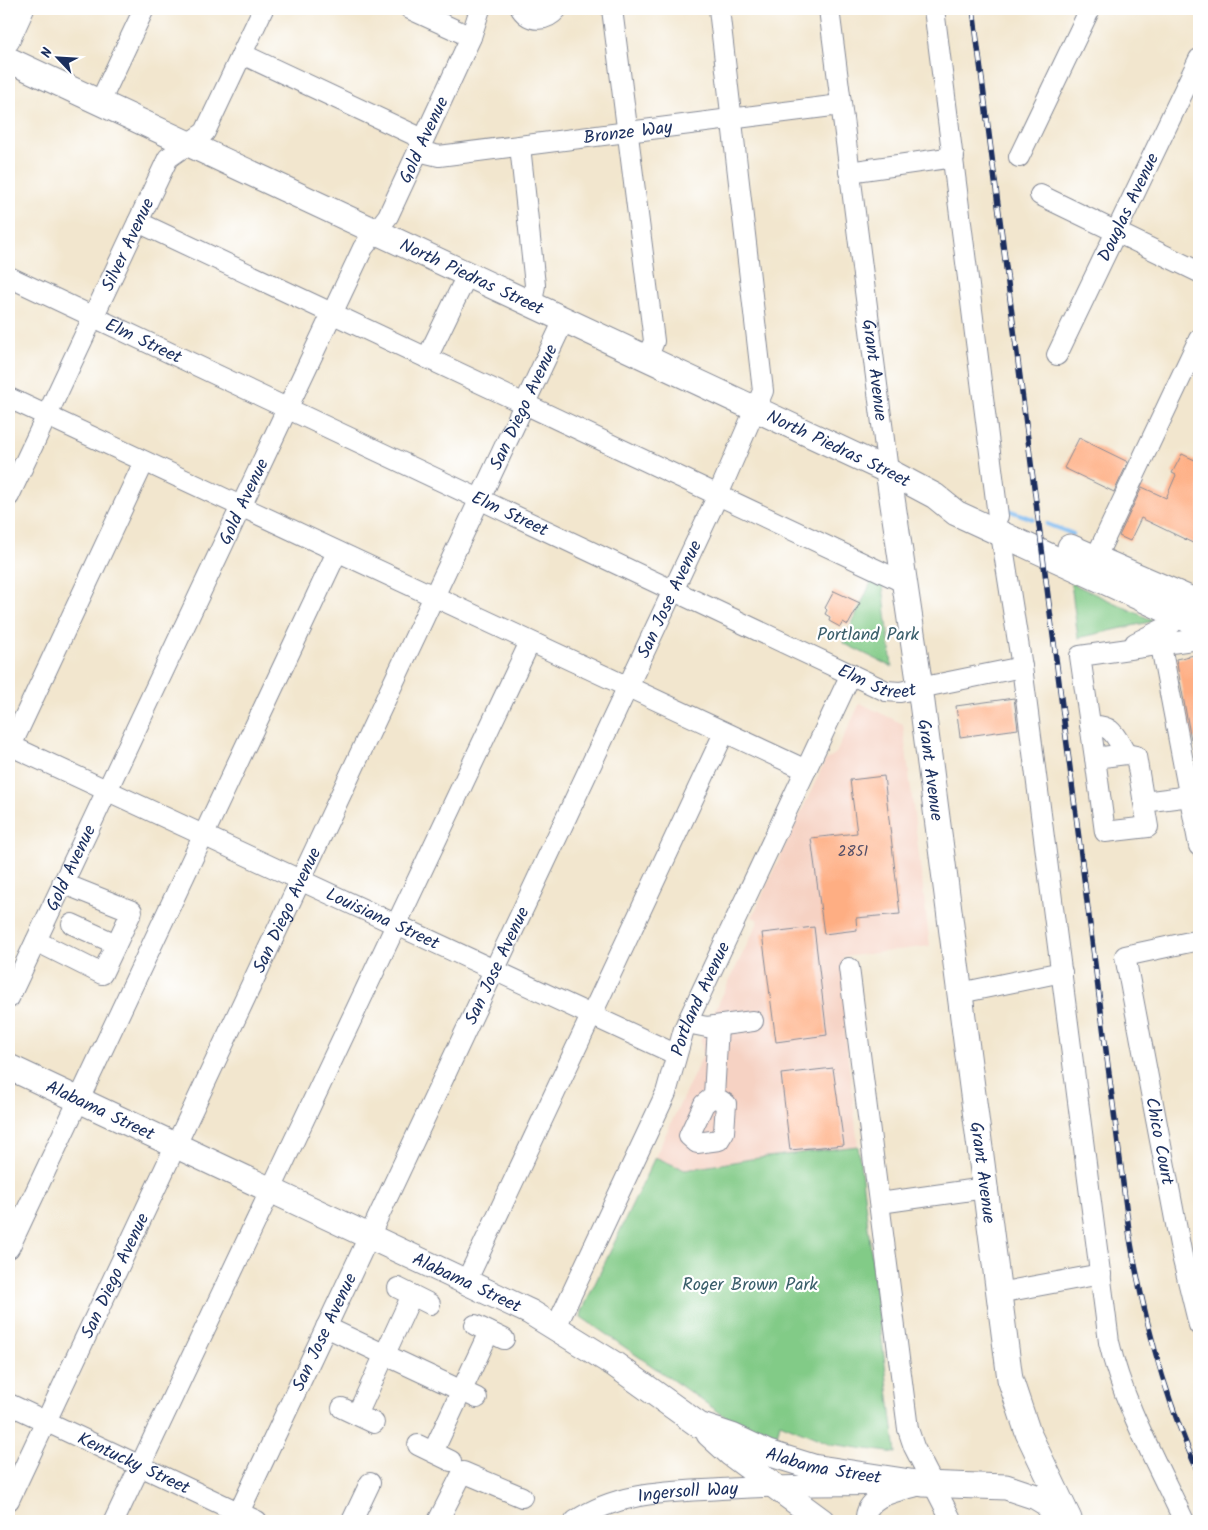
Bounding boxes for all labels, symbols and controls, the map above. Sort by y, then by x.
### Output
north arrow [32,32,82,82]
text: N [35,44,59,62]
street label: Gold Avenue [392,92,457,189]
street label: Bronze Way [582,113,675,153]
street label: Douglas Avenue [1091,148,1168,267]
street label: Silver Avenue [94,194,163,297]
street label: North Piedras Street [394,232,549,324]
street label: Elm Street [100,311,187,373]
street label: Grant Avenue [853,318,894,423]
street label: San Diego Avenue [482,340,567,475]
street label: North Piedras Street [761,403,916,497]
street label: Gold Avenue [212,454,278,550]
street label: Elm Street [466,484,554,546]
street label: San Jose Avenue [630,536,711,664]
park label: Portland Park [817,621,920,650]
street label: Elm Street [832,657,920,708]
street label: Grant Avenue [908,718,950,823]
street label: Gold Avenue [39,820,105,917]
house number: 2851 [838,840,869,864]
street label: San Diego Avenue [246,843,330,978]
street label: Louisiana Street [321,881,445,959]
street label: San Jose Avenue [458,902,538,1030]
street label: Portland Avenue [664,937,739,1060]
street label: Alabama Street [40,1073,160,1150]
street label: Chico Court [1136,1095,1181,1189]
street label: Grant Avenue [961,1120,1003,1225]
street label: San Diego Avenue [74,1209,158,1344]
street label: Alabama Street [407,1246,526,1322]
street label: San Jose Avenue [285,1269,366,1396]
park label: Roger Brown Park [682,1271,818,1300]
street label: Kentucky Street [72,1425,195,1504]
street label: Alabama Street [762,1440,884,1493]
street label: Ingersoll Way [635,1475,739,1512]

